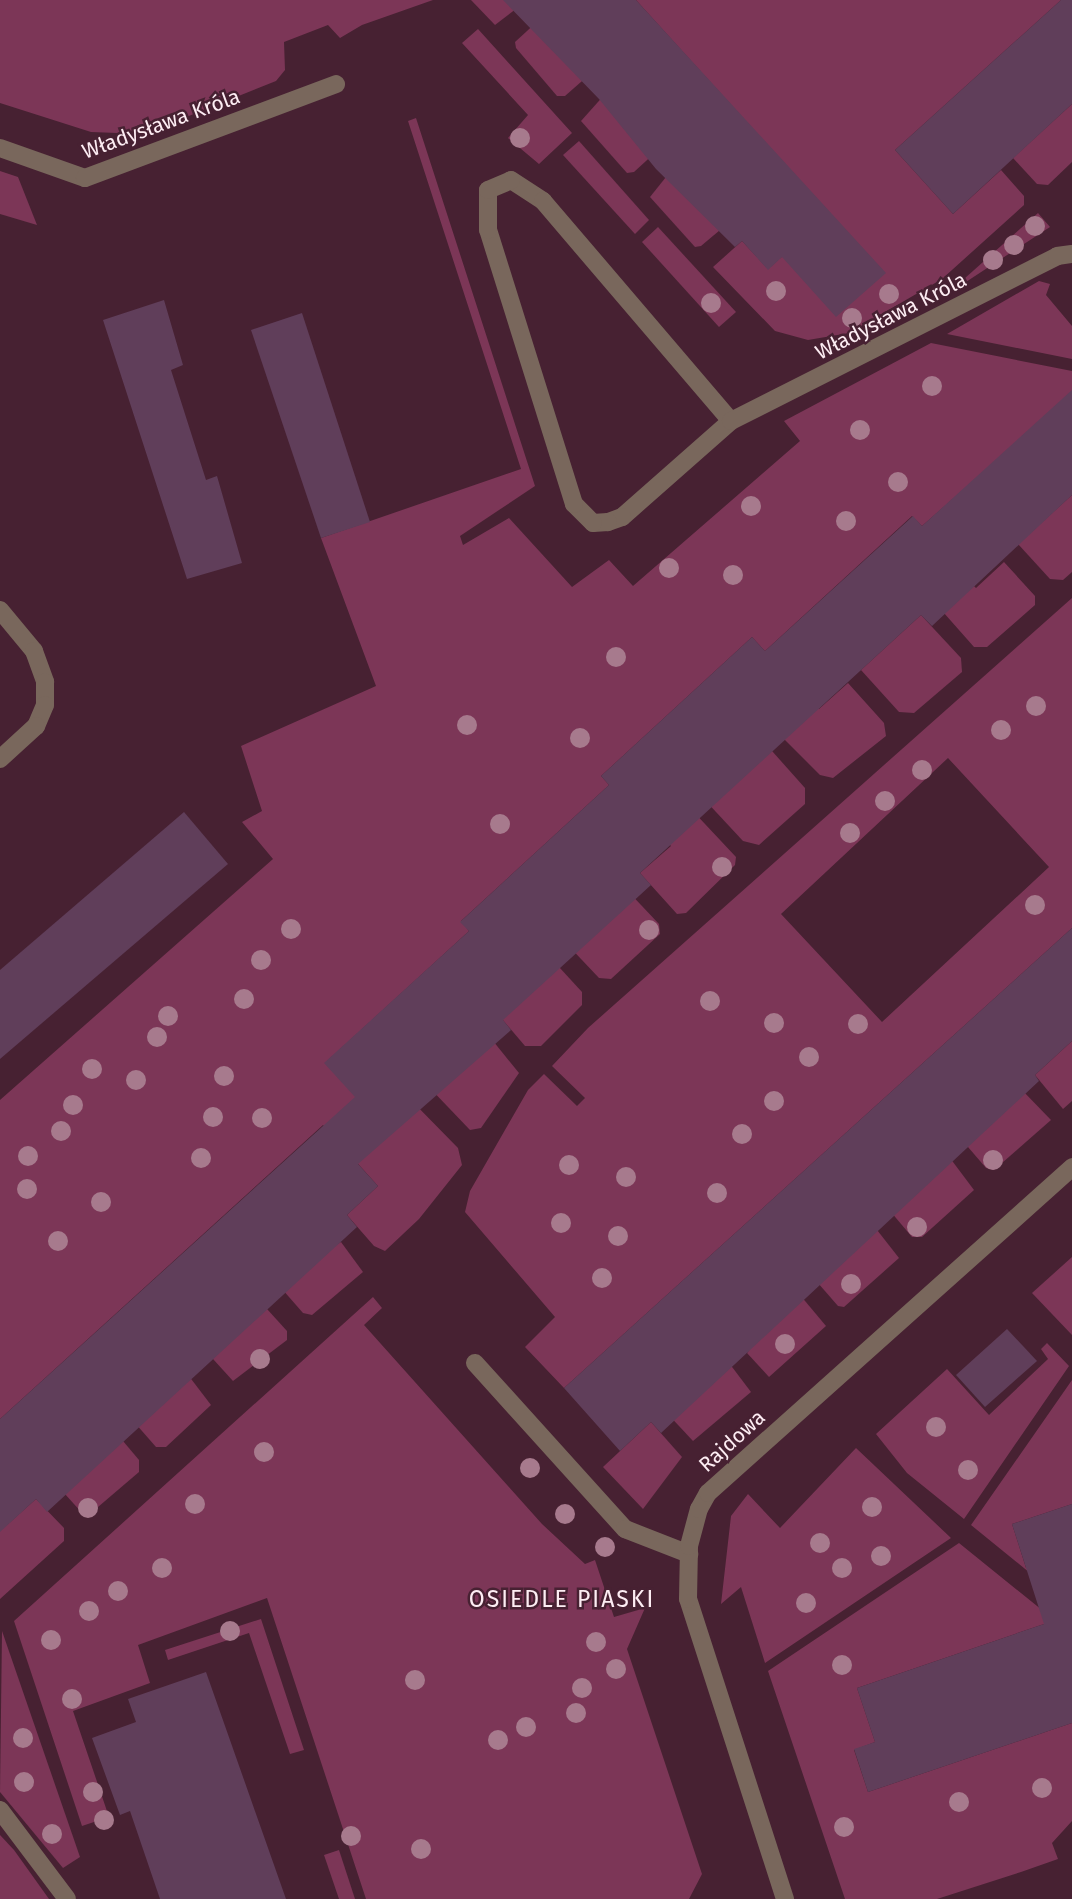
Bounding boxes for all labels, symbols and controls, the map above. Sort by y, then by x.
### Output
street label: Władysława Króla [78,84,244,164]
street label: Władysława Króla [811,267,971,365]
street label: Rajdowa [694,1405,770,1477]
district label: OSIEDLE PIASKI [471,1585,653,1613]

